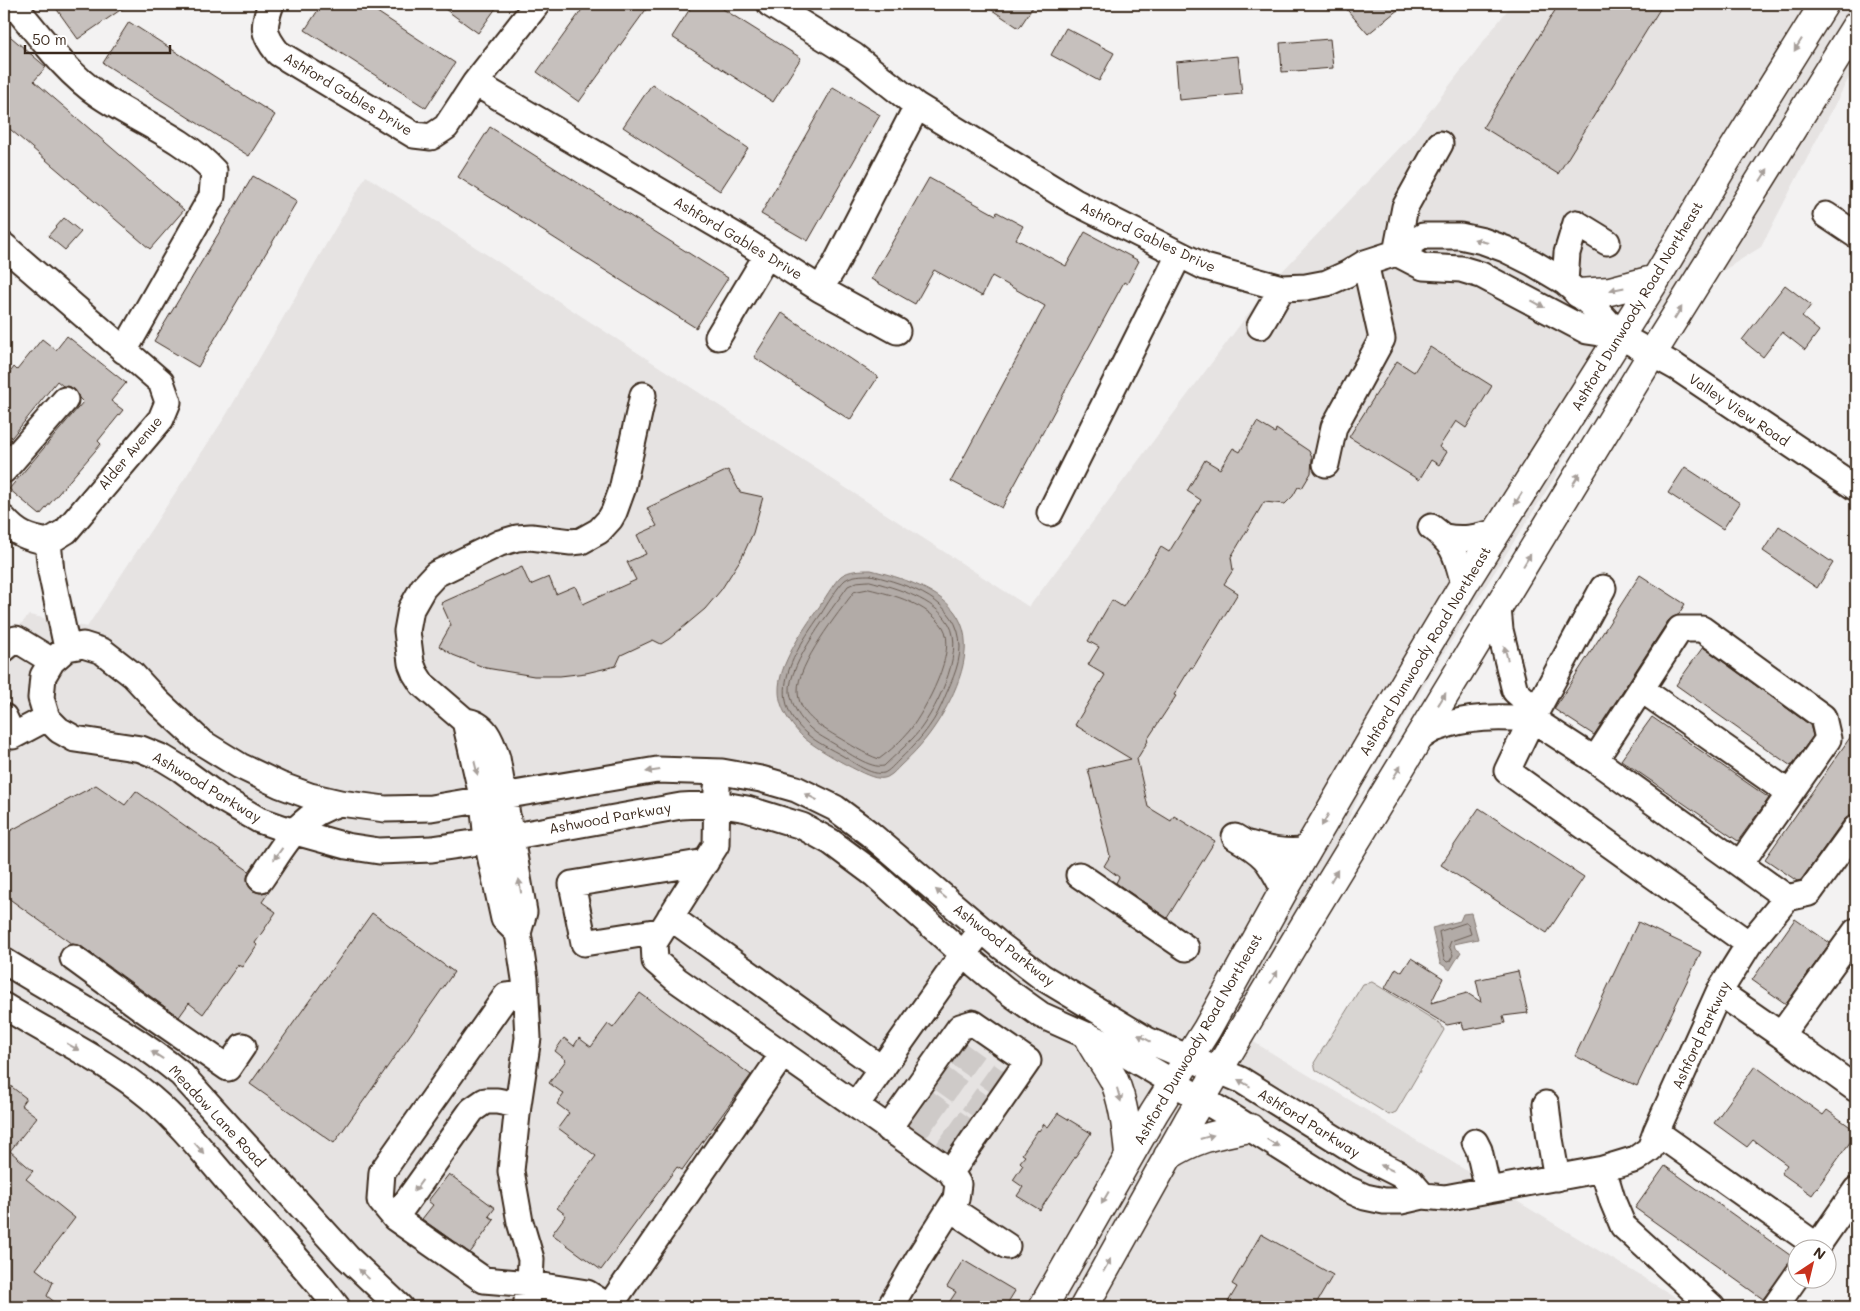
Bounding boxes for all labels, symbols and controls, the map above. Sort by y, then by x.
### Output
scale bar [25,22,170,54]
text: 50 m [32,29,67,49]
one-way arrow [1794,38,1803,52]
street label: Ashford Gables Drive [280,48,416,140]
one-way arrow [1759,168,1769,181]
street label: Ashford Gables Drive [670,192,806,284]
street label: Ashford Gables Drive [1078,197,1219,276]
street label: Ashford Dunwoody Road Northeast [1566,198,1707,414]
one-way arrow [1473,237,1489,245]
one-way arrow [1609,286,1625,294]
one-way arrow [1531,300,1545,308]
one-way arrow [1673,306,1682,319]
street label: Valley View Road [1685,369,1793,450]
street label: Alder Avenue [93,412,166,494]
one-way arrow [1571,473,1580,486]
one-way arrow [1513,492,1523,506]
street label: Ashford Dunwoody Road Northeast [1354,543,1495,759]
one-way arrow [1522,553,1531,566]
one-way arrow [1502,645,1510,660]
one-way arrow [1438,692,1447,705]
street label: Ashwood Parkway [149,747,265,827]
one-way arrow [472,761,480,776]
one-way arrow [1392,766,1402,779]
one-way arrow [645,767,661,775]
one-way arrow [804,792,819,801]
street label: Ashwood Parkway [547,797,673,838]
one-way arrow [1321,812,1329,827]
one-way arrow [273,848,283,861]
one-way arrow [1329,869,1339,883]
one-way arrow [515,877,523,893]
one-way arrow [935,888,947,900]
street label: Ashwood Parkway [950,899,1059,990]
street label: Ashford Dunwoody Road Northeast [1129,930,1266,1148]
one-way arrow [1269,970,1278,984]
street label: Ashford Parkway [1667,978,1734,1092]
one-way arrow [1137,1034,1151,1042]
one-way arrow [66,1043,81,1051]
one-way arrow [150,1050,163,1060]
street label: Meadow Lane Road [165,1061,270,1171]
one-way arrow [1238,1078,1251,1087]
street label: Ashford Parkway [1255,1083,1364,1162]
one-way arrow [1115,1088,1123,1103]
one-way arrow [1199,1133,1215,1141]
one-way arrow [1266,1138,1280,1148]
one-way arrow [193,1142,205,1154]
one-way arrow [1380,1164,1394,1172]
one-way arrow [413,1179,423,1192]
one-way arrow [1101,1190,1109,1205]
north arrow [1788,1238,1838,1288]
text: N [1810,1242,1830,1264]
one-way arrow [1103,1258,1112,1271]
one-way arrow [359,1268,371,1280]

